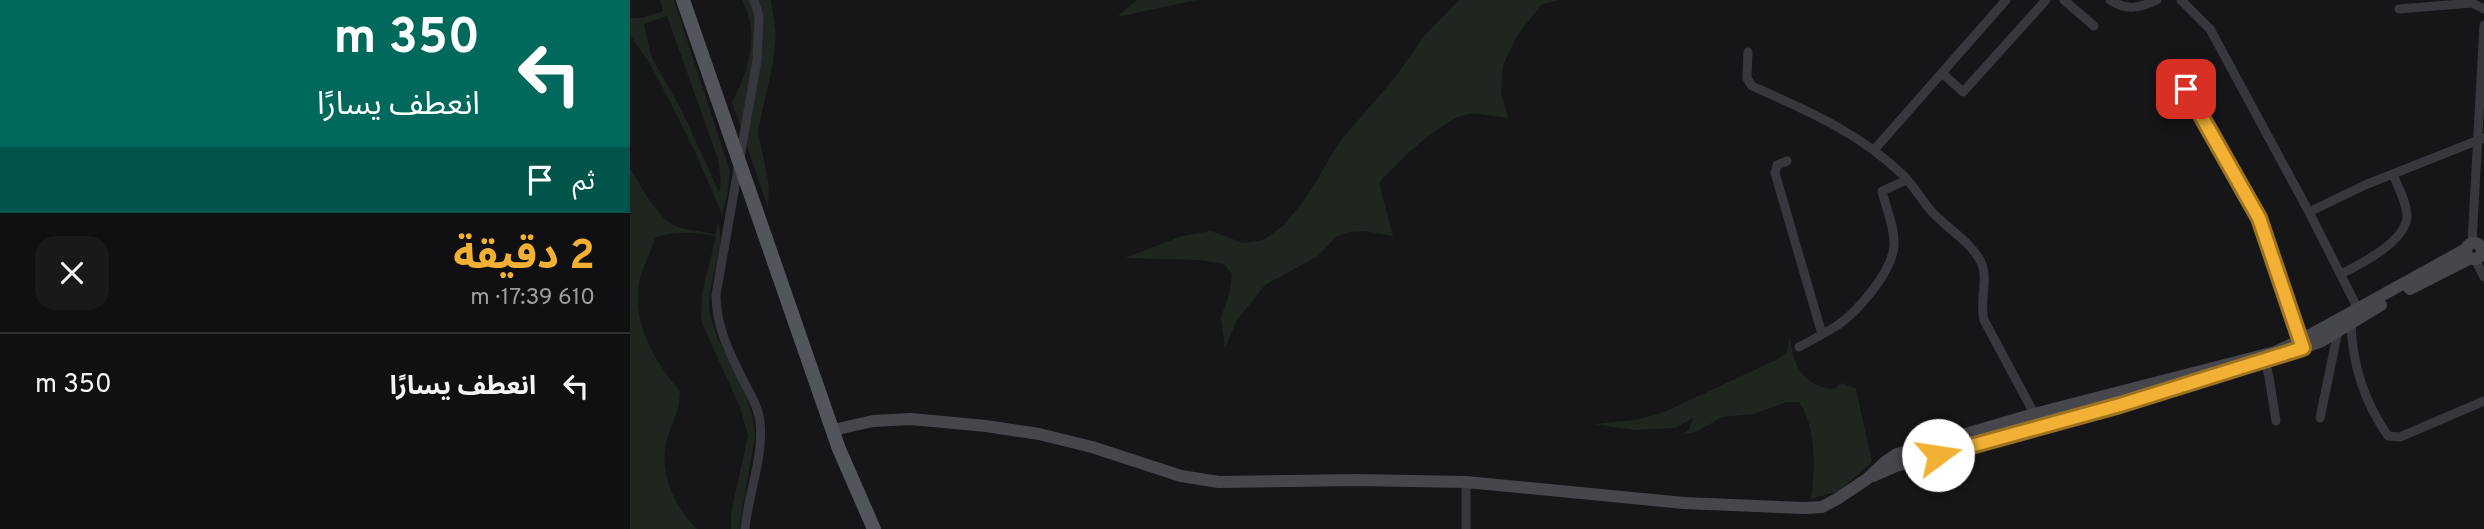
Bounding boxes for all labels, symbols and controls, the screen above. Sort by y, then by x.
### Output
text: 350 m [333,9,480,71]
icon: left [504,28,595,119]
pin [2156,59,2216,119]
icon: arrive [2167,70,2205,108]
text: انعطف يسارًا [317,86,480,126]
icon: arrive [521,161,559,199]
text: ثم [573,166,595,199]
text: 2 دقيقة [453,231,595,284]
button: close [35,236,109,310]
text: 610 m · 17:39 [470,284,595,313]
icon: left [557,367,595,405]
text: 350 m [35,369,112,402]
text: انعطف يسارًا [390,371,536,404]
position arrow [1901,418,1975,492]

